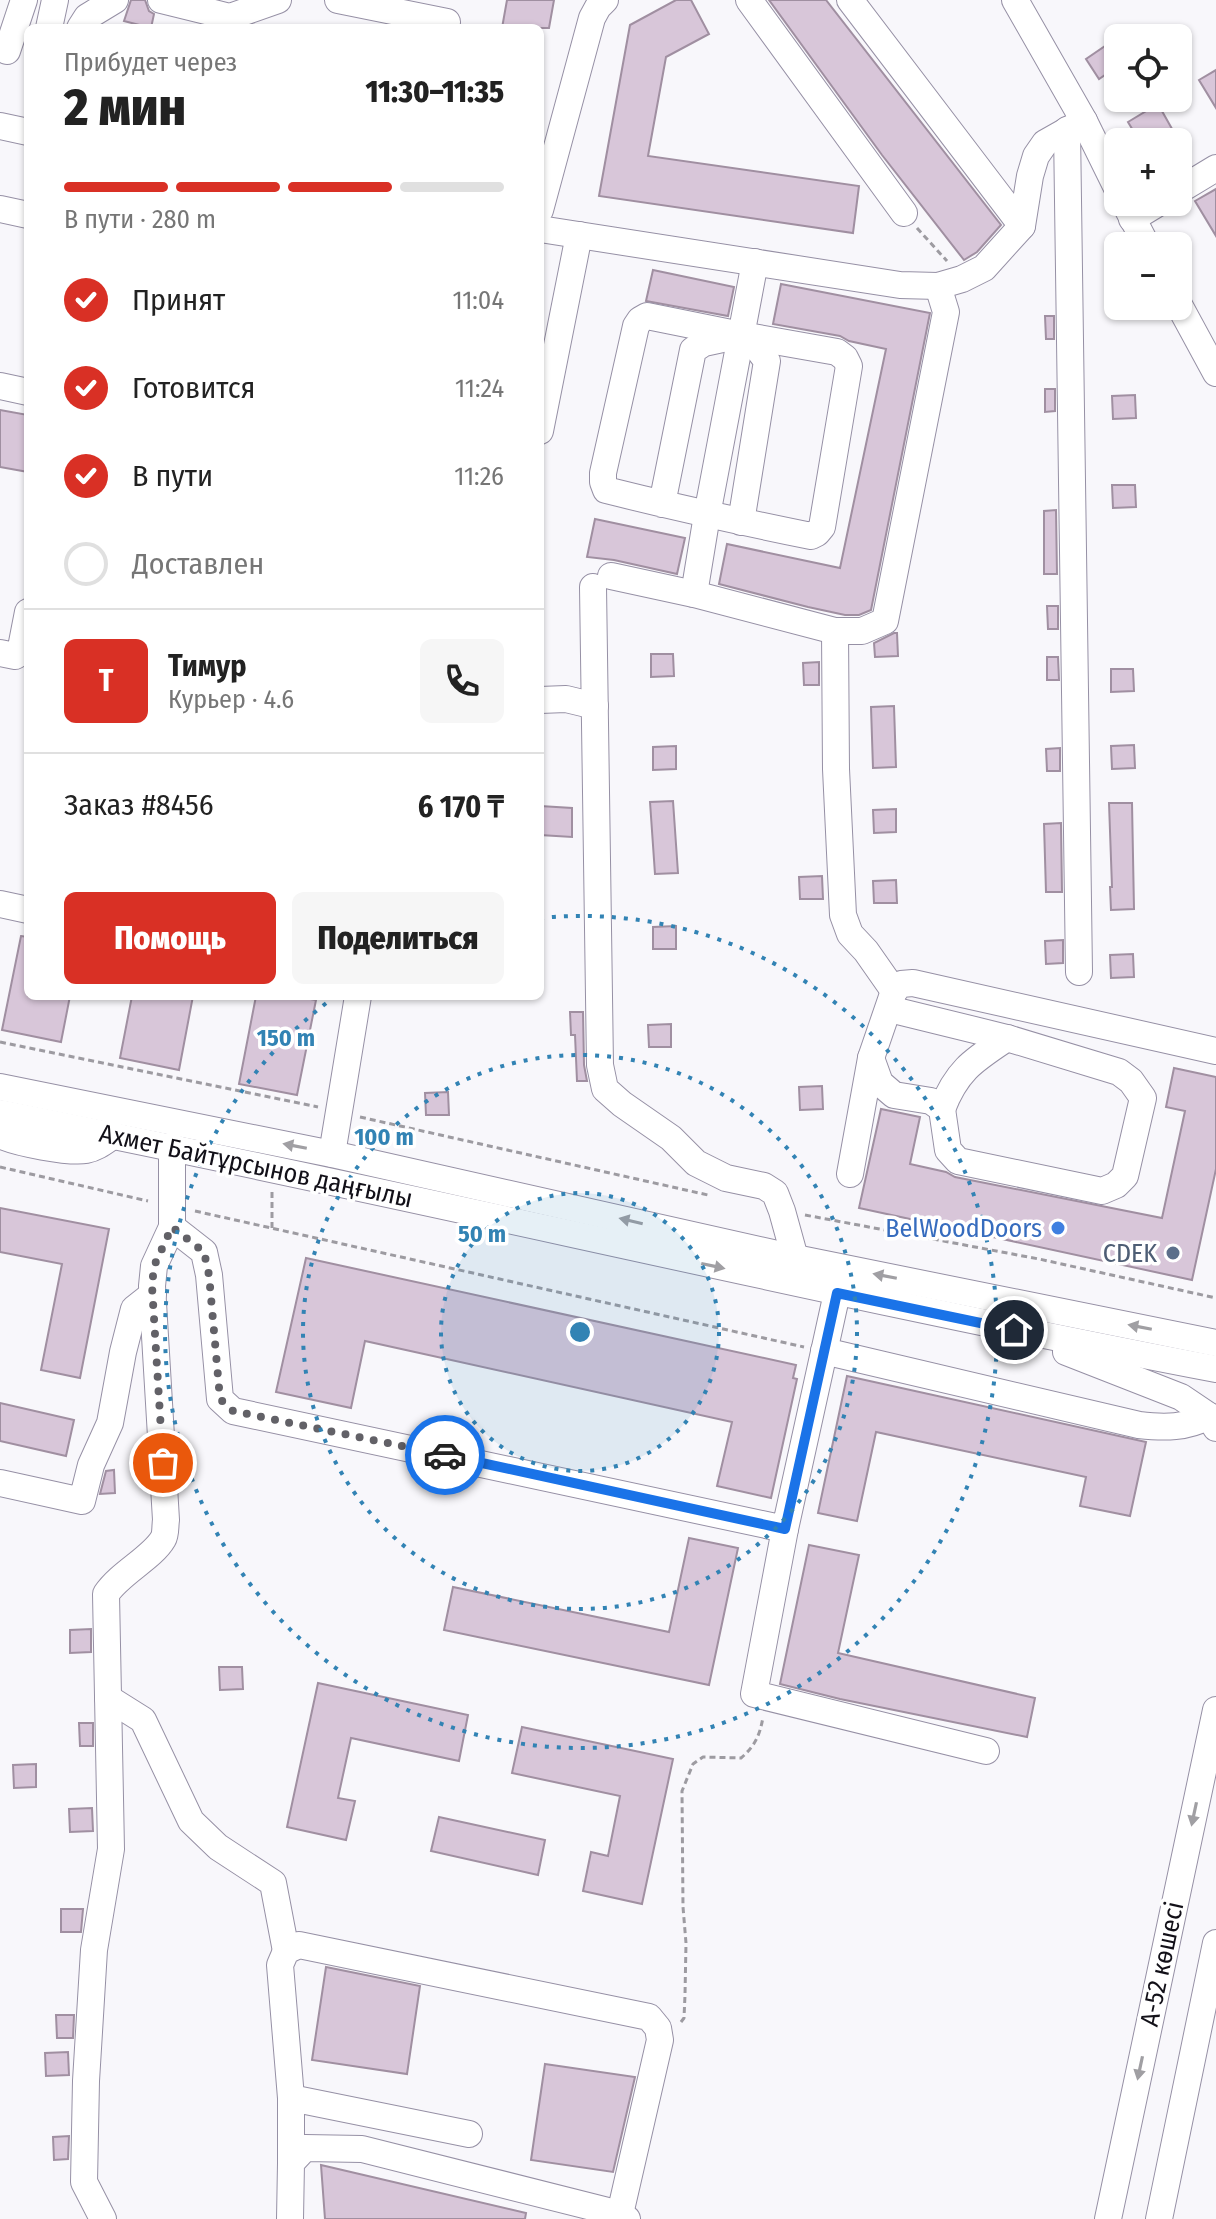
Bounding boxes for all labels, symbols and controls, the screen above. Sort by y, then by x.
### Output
map controls [1104,24,1192,320]
button: locate [1104,24,1192,112]
text: Прибудет через [64,47,237,78]
text: 11:30–11:35 [366,74,504,110]
text: 2 мин [64,76,186,139]
button: + [1104,128,1192,216]
text: В пути · 280 m [64,204,216,235]
button: − [1104,232,1192,320]
icon: check [64,278,108,322]
text: Принят [132,282,225,318]
text: 11:04 [452,285,504,316]
icon: check [64,366,108,410]
text: Готовится [132,370,255,406]
text: 11:24 [455,373,504,404]
icon: check [64,454,108,498]
text: В пути [132,458,213,494]
text: 11:26 [454,461,504,492]
text: Доставлен [132,546,264,582]
button: phone [420,639,504,723]
text: Тимур [168,648,247,684]
text: Т [99,663,113,699]
text: Курьер · 4.6 [168,684,294,715]
text: Заказ #8456 [64,787,214,823]
text: 6 170 ₸ [418,789,504,825]
button: Помощь [64,892,276,984]
button: Поделиться [292,892,504,984]
text: 150 m [257,1024,315,1052]
street label: Ахмет Байтұрсынов даңғылы [97,1118,415,1214]
text: 100 m [354,1123,414,1151]
one-way arrow [282,1140,307,1152]
place label: BelWoodDoors [885,1213,1042,1244]
one-way arrow [618,1214,643,1227]
marker: BelWoodDoors [1049,1219,1067,1237]
text: 50 m [458,1220,506,1248]
place label: CDEK [1103,1238,1157,1269]
marker: CDEK [1164,1244,1182,1262]
one-way arrow [700,1260,725,1273]
one-way arrow [872,1270,897,1282]
pin [980,1296,1048,1364]
icon: home [992,1308,1036,1352]
centre of rings [566,1318,594,1346]
one-way arrow [1127,1321,1152,1333]
courier [405,1415,485,1495]
pin [129,1429,197,1497]
icon: car [423,1433,467,1477]
icon: bag [141,1441,185,1485]
one-way arrow [1187,1801,1200,1826]
street label: А-52 көшесі [1134,1899,1190,2029]
one-way arrow [1133,2056,1146,2081]

